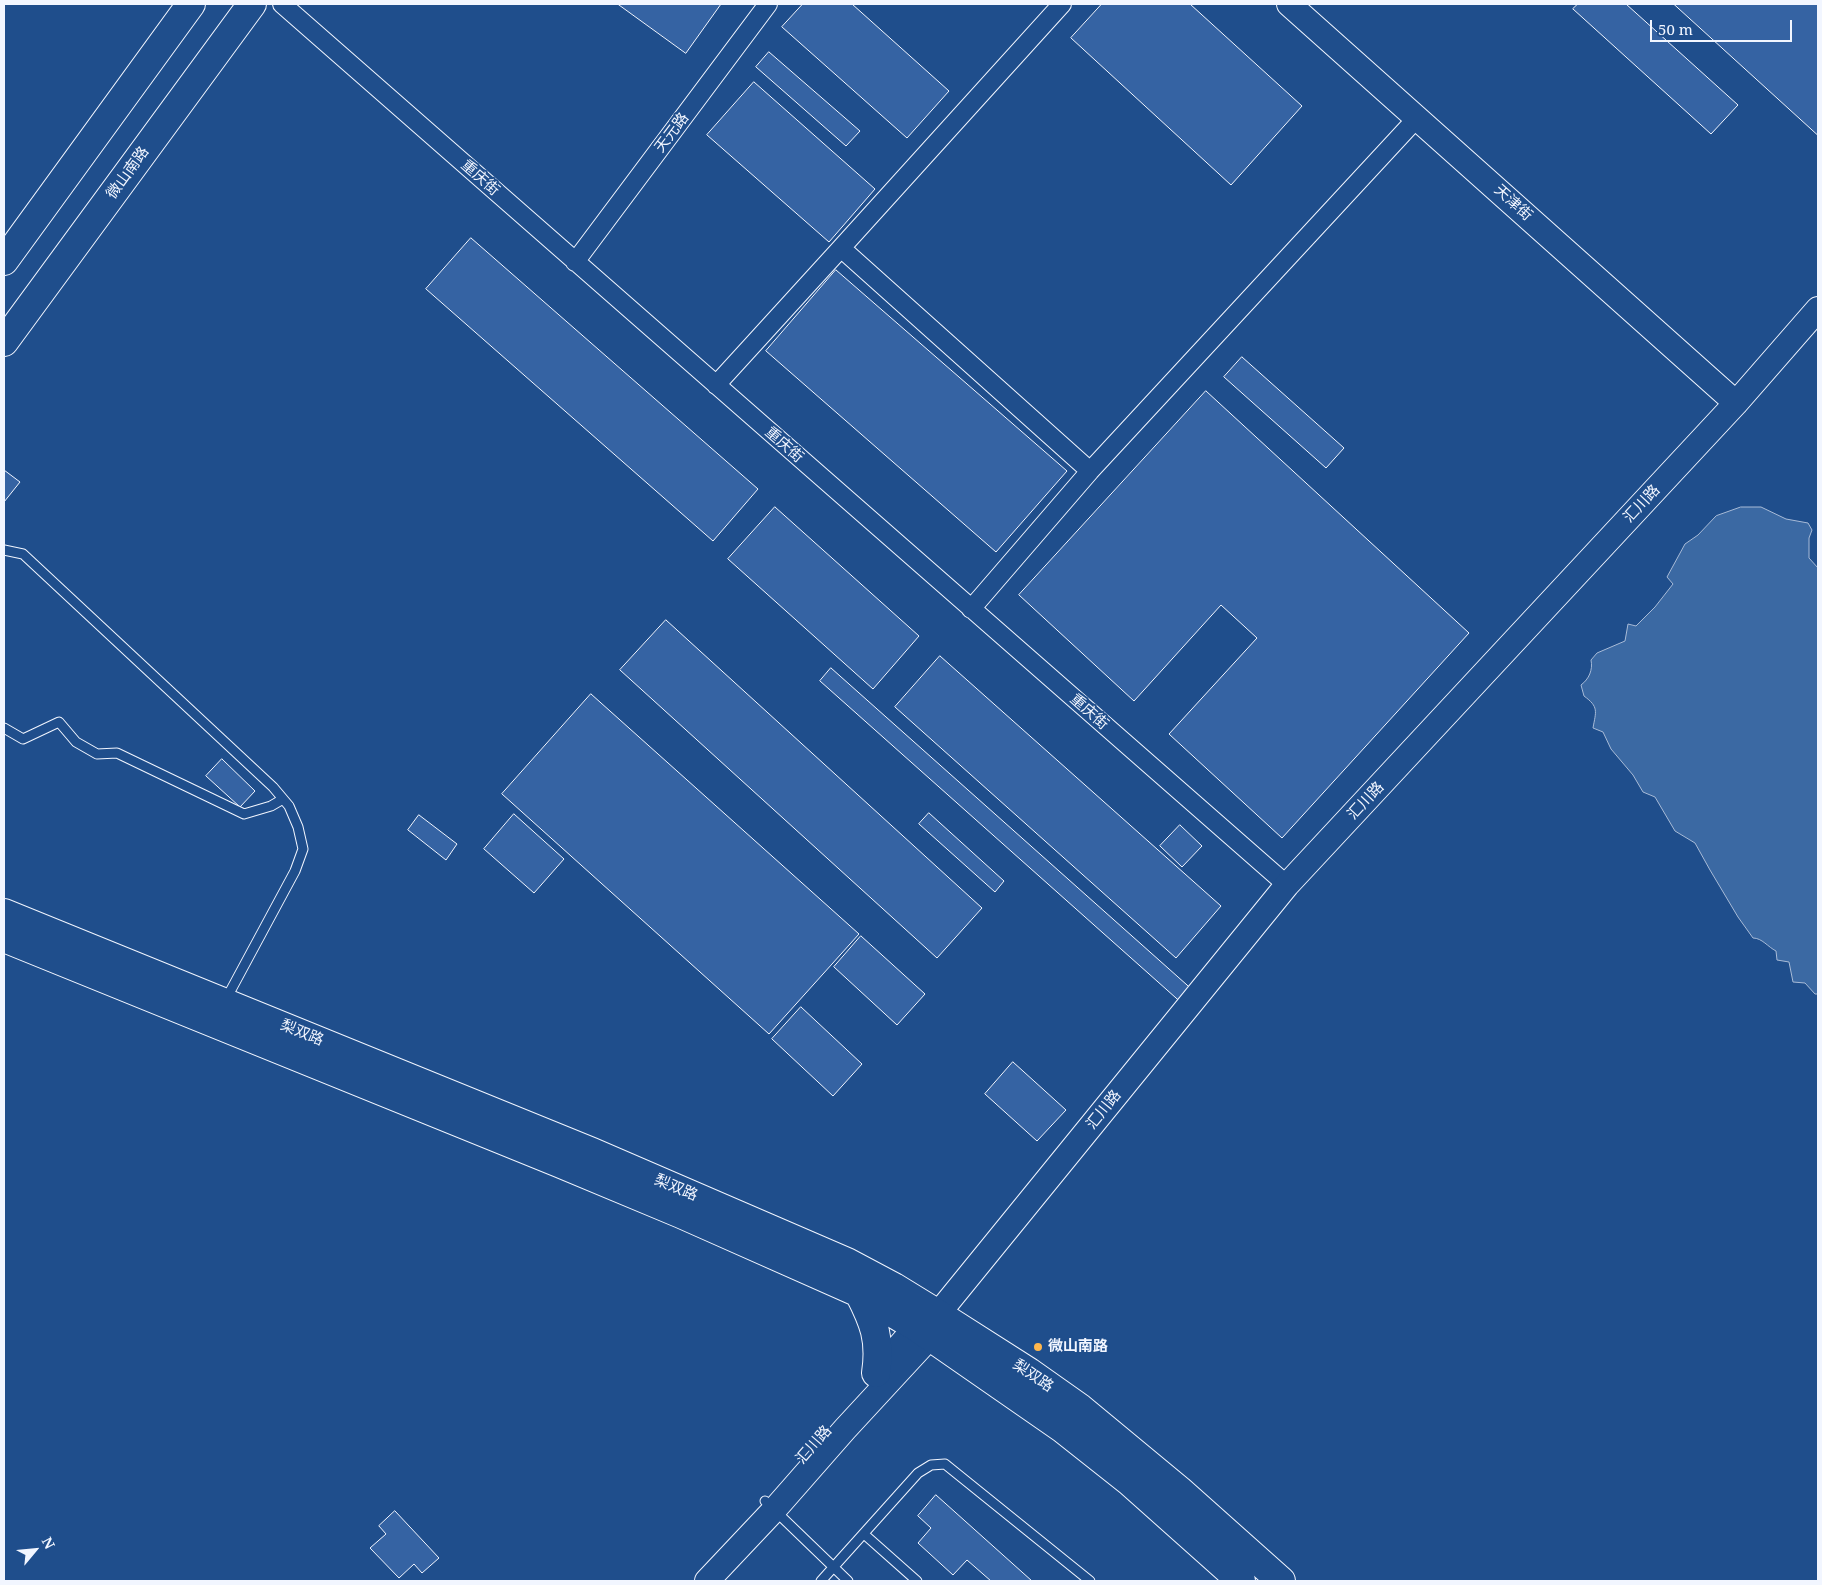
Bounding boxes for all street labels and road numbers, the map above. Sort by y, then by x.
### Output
street label: 天元路 [651,110,693,156]
street label: 微山南路 [103,143,153,203]
street label: 重庆街 [457,156,503,200]
street label: 天津街 [1490,181,1536,225]
street label: 重庆街 [761,423,807,467]
street label: 汇川路 [1620,481,1664,527]
street label: 重庆街 [1066,690,1112,734]
street label: 汇川路 [1344,778,1388,824]
street label: 梨双路 [278,1016,326,1050]
street label: 汇川路 [1083,1087,1125,1133]
street label: 梨双路 [652,1171,700,1205]
street label: 梨双路 [1009,1356,1057,1396]
street label: 汇川路 [792,1422,836,1468]

